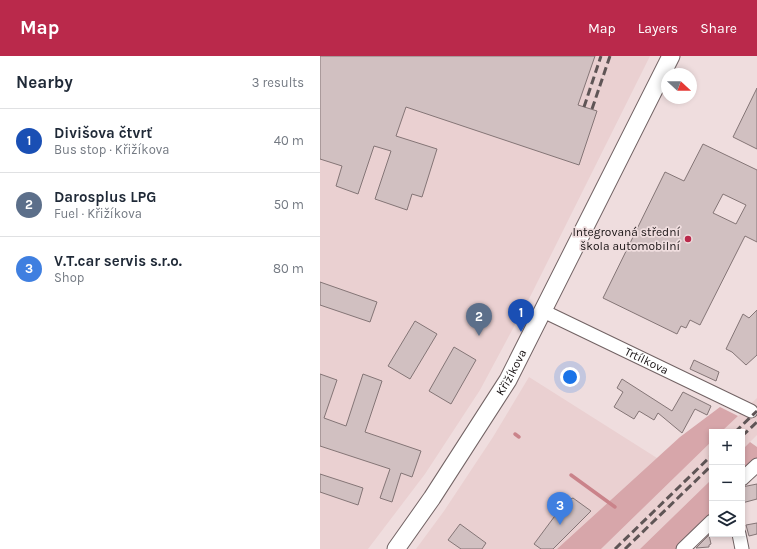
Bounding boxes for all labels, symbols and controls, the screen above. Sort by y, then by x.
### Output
text: Map [20,17,59,39]
text: Map [588,20,616,37]
text: Layers [638,20,678,37]
text: Share [700,20,737,37]
north arrow [661,68,697,104]
text: Nearby [16,72,73,92]
text: 3 results [252,75,304,90]
text: Divišova čtvrť [54,124,152,142]
text: 1 [27,133,31,148]
text: 40 m [274,133,304,148]
text: Bus stop · Křižíkova [54,142,169,157]
text: Darosplus LPG [54,188,156,206]
text: 2 [25,197,33,212]
text: 50 m [274,197,304,212]
text: Fuel · Křižíkova [54,206,142,221]
place label: Integrovaná střední škola automobilní [572,225,680,253]
marker: Integrovaná střední škola automobilní [683,234,693,244]
text: V.T.car servis s.r.o. [54,252,182,270]
text: 3 [25,261,33,276]
text: 80 m [273,261,304,276]
text: Shop [54,270,84,285]
pin: 1 [508,299,534,332]
pin: 2 [466,303,492,336]
street label: Trtílkova [622,344,671,377]
street label: Křižíkova [493,347,529,398]
your location [560,367,580,387]
map controls [709,429,745,537]
button: + [709,429,745,465]
button: − [709,465,745,501]
pin: 3 [547,492,573,525]
button: layers [709,501,745,537]

